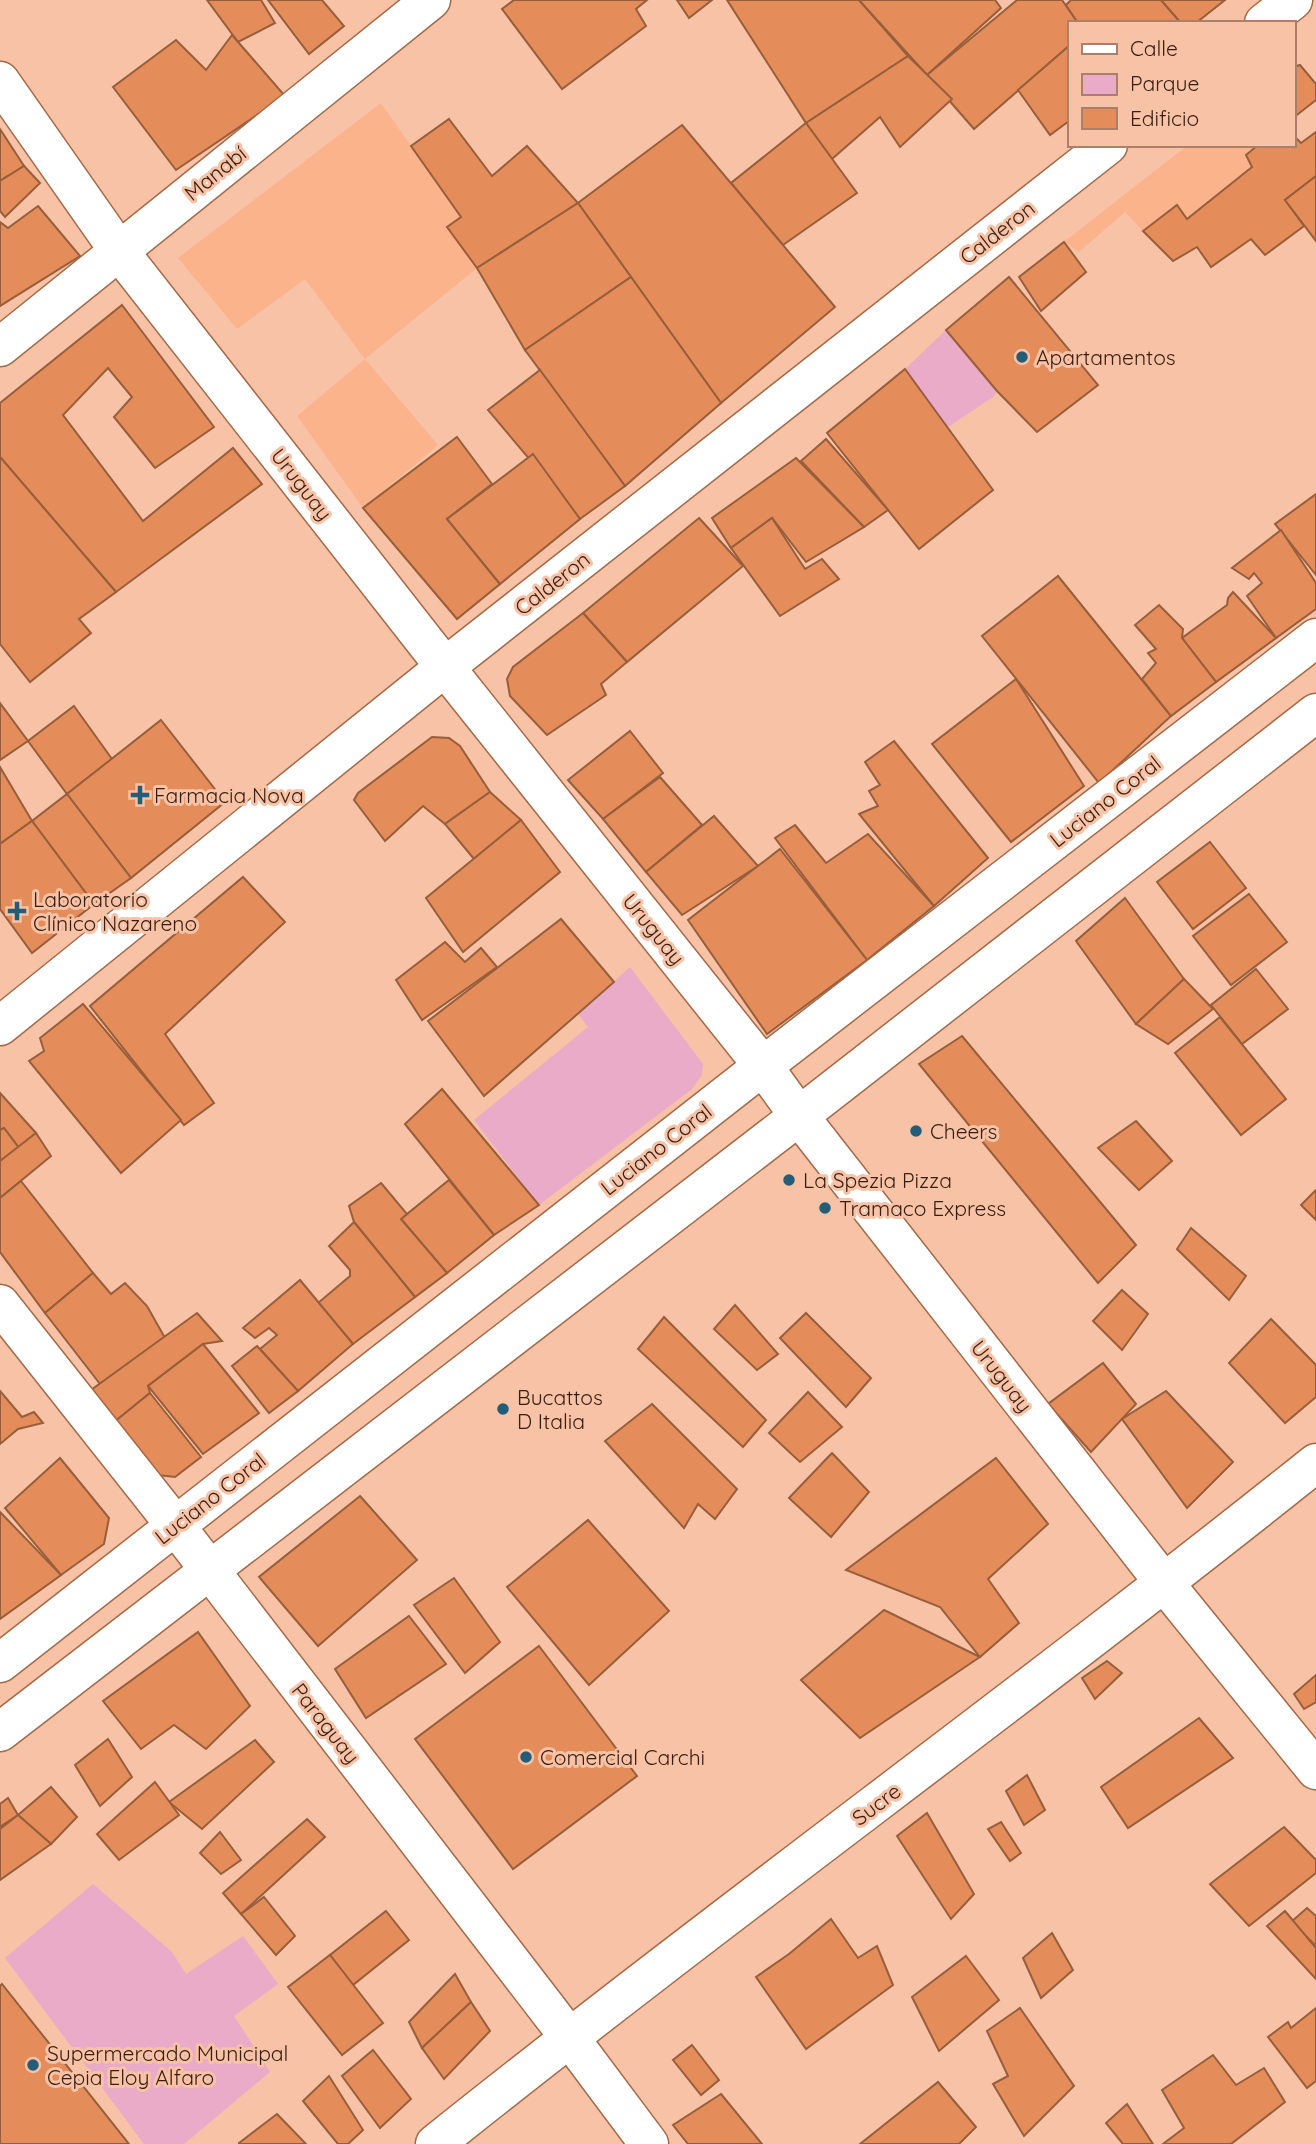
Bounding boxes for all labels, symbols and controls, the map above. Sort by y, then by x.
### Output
legend [1068,21,1295,147]
text: Calle [1130,35,1178,61]
text: Parque [1130,70,1199,96]
text: Edificio [1130,105,1199,131]
street label: Manabí [179,140,252,206]
street label: Calderon [954,195,1040,269]
place label: Apartamentos [1036,344,1176,370]
marker: Apartamentos [1014,349,1030,365]
street label: Uruguay [266,443,338,525]
street label: Calderon [509,546,595,620]
street label: Luciano Coral [1044,750,1166,852]
place label: Farmacia Nova [154,782,304,808]
marker: Farmacia Nova [132,787,148,803]
place label: Laboratorio Clínico Nazareno [33,886,197,936]
street label: Uruguay [617,888,691,970]
marker: Laboratorio Clínico Nazareno [7,901,27,921]
street label: Luciano Coral [595,1098,717,1200]
place label: Cheers [930,1118,997,1144]
marker: Cheers [908,1123,924,1139]
place label: La Spezia Pizza [803,1167,952,1193]
marker: La Spezia Pizza [781,1172,797,1188]
place label: Tramaco Express [839,1195,1006,1221]
marker: Tramaco Express [817,1200,833,1216]
street label: Uruguay [966,1335,1038,1417]
place label: Bucattos D Italia [517,1384,603,1434]
marker: Bucattos D Italia [495,1401,511,1417]
street label: Luciano Coral [149,1447,271,1549]
street label: Paraguay [286,1677,366,1769]
place label: Comercial Carchi [540,1744,705,1770]
marker: Comercial Carchi [518,1749,534,1765]
street label: Sucre [847,1777,905,1831]
place label: Supermercado Municipal Cepia Eloy Alfaro [47,2040,288,2090]
marker: Supermercado Municipal Cepia Eloy Alfaro [25,2057,41,2073]

